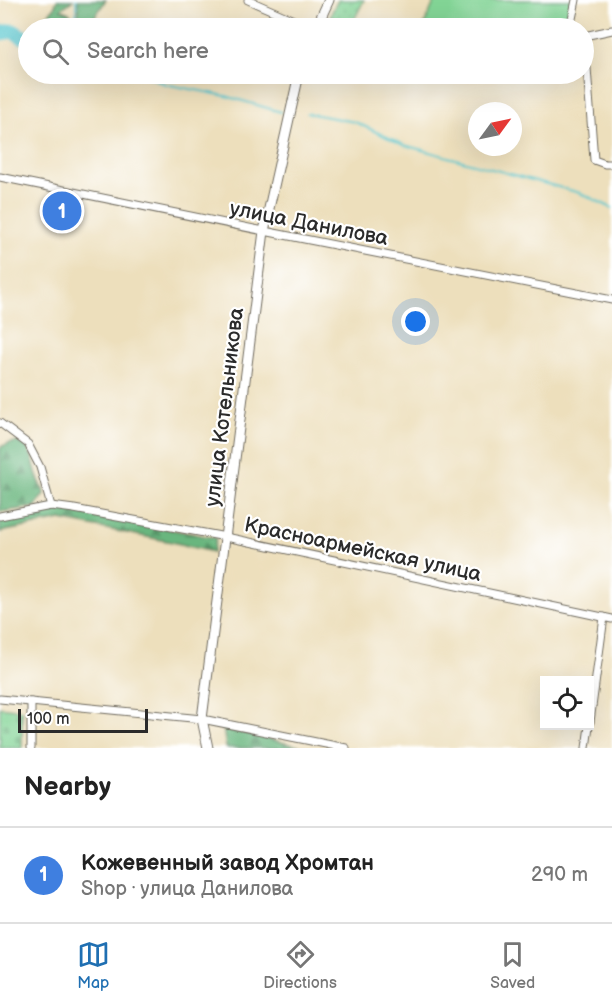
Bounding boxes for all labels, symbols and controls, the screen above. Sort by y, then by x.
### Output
search box [18,18,594,84]
icon: search [39,35,72,68]
text: Search here [87,38,209,65]
north arrow [468,102,522,156]
pin: 1 [42,188,82,234]
street label: улица Данилова [228,196,391,251]
street label: улица Котельникова [200,305,249,508]
your location [401,307,430,336]
street label: Красноармейская улица [242,512,484,587]
map controls [540,676,594,730]
button: locate [540,676,594,730]
scale bar [18,706,148,734]
text: 100 m [27,710,70,729]
text: Nearby [24,772,111,803]
text: Кожевенный завод Хромтан [81,850,374,877]
text: 1 [39,863,48,887]
text: 290 m [531,863,588,887]
text: Shop · улица Данилова [81,877,293,901]
tab: Map [77,938,110,993]
tab: Directions [263,938,337,993]
tab: Saved [490,938,535,993]

